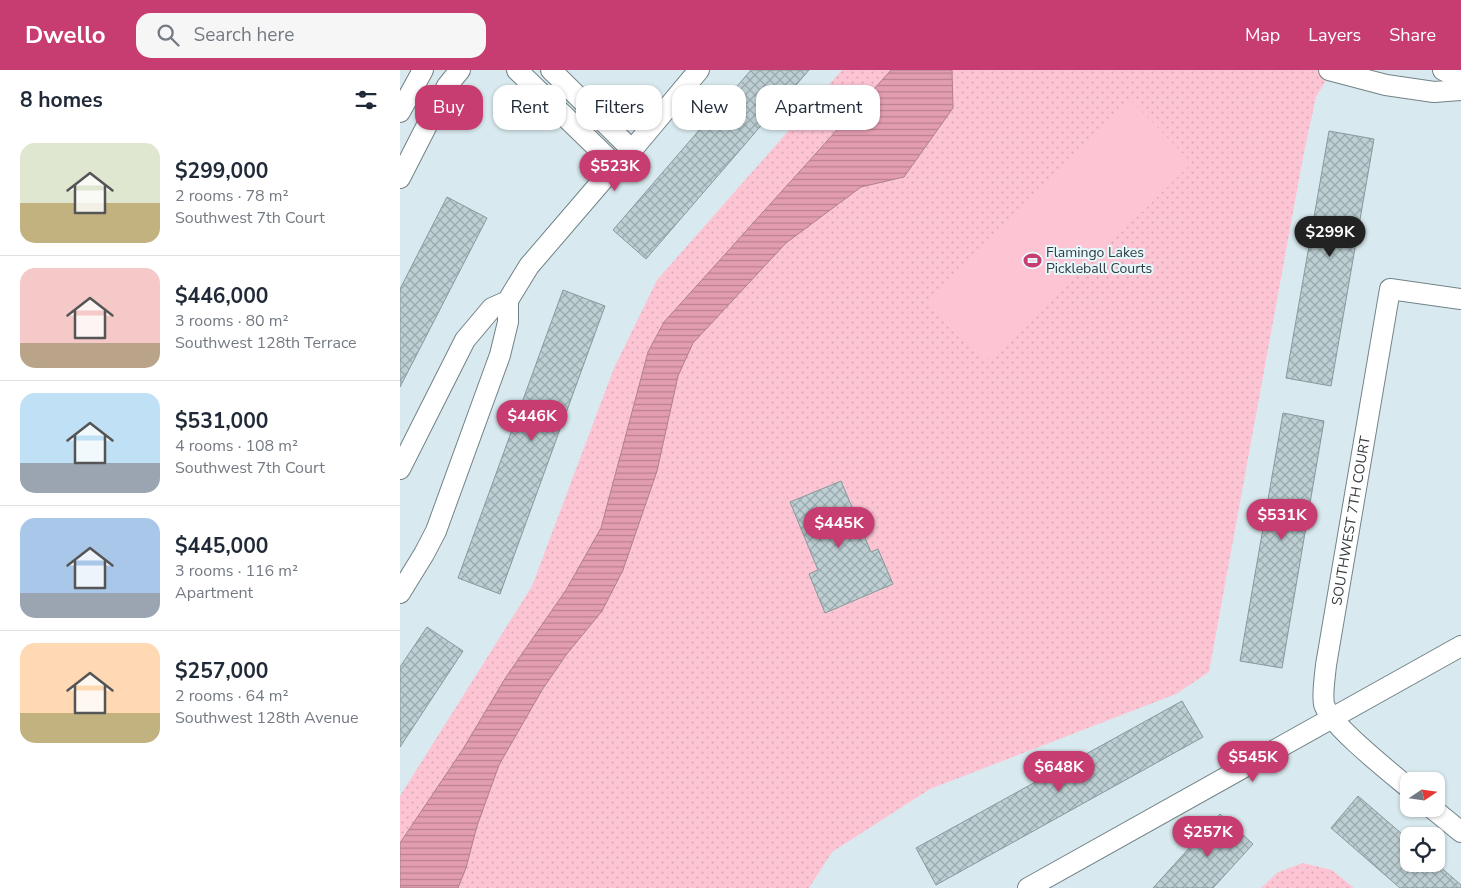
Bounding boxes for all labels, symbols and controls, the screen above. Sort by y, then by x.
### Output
search box [136,13,486,58]
text: Dwello [25,19,106,51]
icon: search [154,21,182,49]
text: Search here [194,22,294,48]
text: Map [1245,23,1280,47]
text: Layers [1308,23,1361,47]
text: Share [1389,23,1436,47]
chip: Buy [415,85,483,130]
chip: Rent [493,85,566,130]
chip: Filters [576,85,662,130]
chip: New [672,85,746,130]
chip: Apartment [756,85,880,130]
text: 8 homes [20,86,103,114]
icon: filters [352,86,380,114]
pin: $523K [580,150,650,192]
text: $523K [590,155,640,177]
text: $299,000 [175,157,268,185]
icon: home [60,163,120,223]
text: 2 rooms · 78 m² [175,185,288,207]
text: Southwest 7th Court [175,207,325,229]
pin: $299K [1295,216,1365,258]
text: $299K [1305,221,1355,243]
place label: Flamingo Lakes Pickleball Courts [1046,243,1152,278]
sports icon: Flamingo Lakes Pickleball Courts [1022,250,1042,270]
text: $446,000 [175,282,268,310]
icon: home [60,288,120,348]
text: 3 rooms · 80 m² [175,310,288,332]
text: Southwest 128th Terrace [175,332,357,354]
pin: $446K [497,400,567,442]
text: $446K [507,405,557,427]
text: $531,000 [175,407,268,435]
icon: home [60,413,120,473]
street label: SOUTHWEST 7TH COURT [1327,434,1375,607]
text: 4 rooms · 108 m² [175,435,298,457]
text: Southwest 7th Court [175,457,325,479]
pin: $531K [1247,498,1317,541]
text: $531K [1257,504,1307,526]
pin: $445K [804,506,874,549]
text: $445K [814,512,864,534]
text: $445,000 [175,532,268,560]
icon: home [60,538,120,598]
text: 3 rooms · 116 m² [175,560,298,582]
text: Apartment [175,582,253,604]
text: $257,000 [175,657,268,685]
icon: home [60,663,120,723]
text: 2 rooms · 64 m² [175,685,288,707]
text: Southwest 128th Avenue [175,707,359,729]
pin: $545K [1218,740,1288,783]
text: $545K [1228,746,1278,768]
pin: $648K [1024,750,1094,793]
text: $648K [1034,756,1084,778]
north arrow [1400,772,1445,818]
map controls [1400,772,1445,872]
pin: $257K [1173,816,1243,858]
text: $257K [1183,821,1233,843]
button: locate [1400,827,1445,872]

